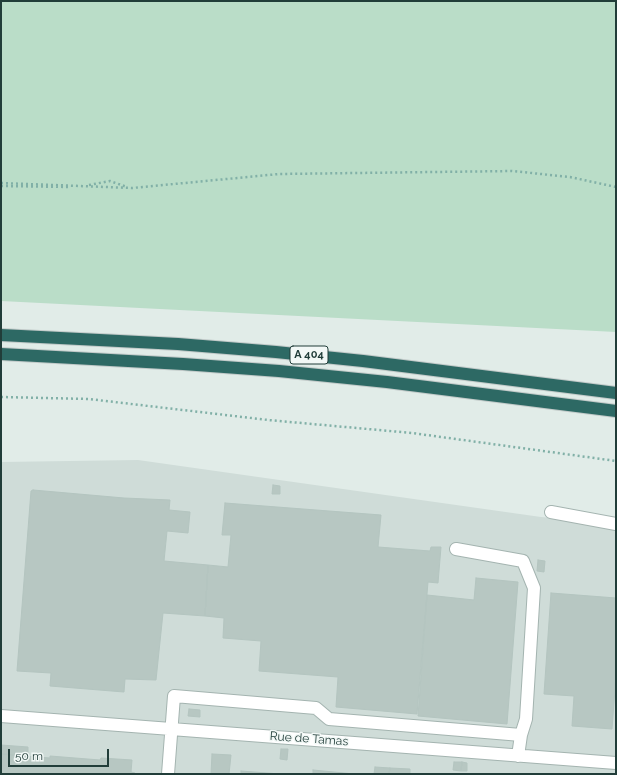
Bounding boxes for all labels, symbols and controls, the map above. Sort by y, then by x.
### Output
road number: A 404 [290,346,328,364]
street label: Rue de Tamas [269,729,349,749]
scale bar [10,741,111,767]
text: 50 m [15,749,43,763]

